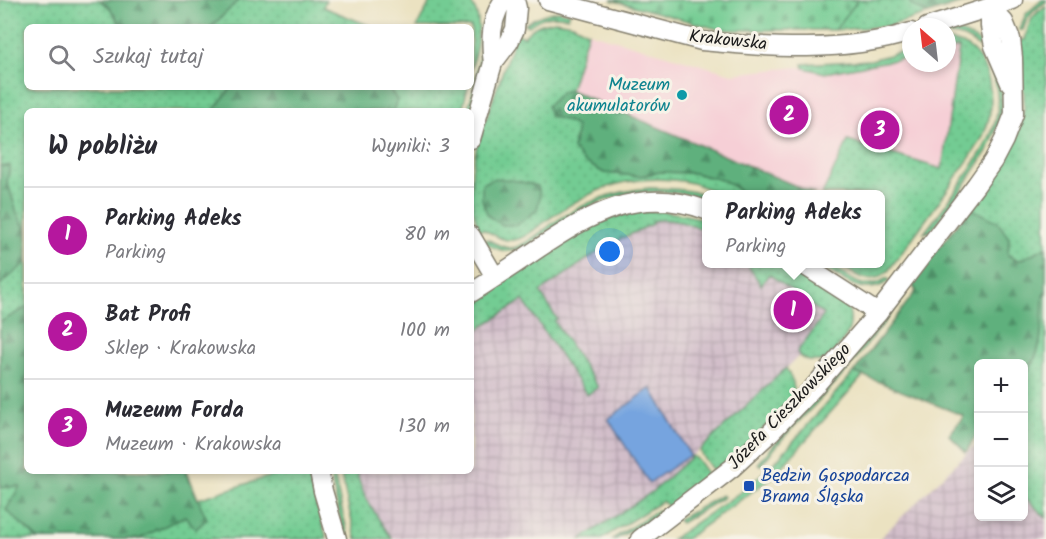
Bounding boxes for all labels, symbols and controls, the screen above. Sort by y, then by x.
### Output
north arrow [902,18,956,72]
street label: Krakowska [688,22,768,60]
search box [24,24,474,90]
text: Szukaj tutaj [93,40,204,75]
icon: search [45,41,78,74]
place label: Muzeum akumulatorów [567,71,671,121]
marker: Muzeum akumulatorów [675,88,689,102]
pin: 2 [770,92,808,138]
pin: 3 [860,108,900,152]
text: W pobliżu [48,126,157,168]
text: Wyniki: 3 [371,131,450,163]
popup [702,190,885,268]
text: Parking Adeks [725,196,862,231]
text: Parking Adeks [105,202,242,237]
text: 1 [64,219,71,251]
text: 80 m [404,219,450,251]
text: Parking [725,231,786,263]
text: Parking [105,237,166,269]
your location [595,237,624,266]
pin: 1 [774,288,812,332]
text: Bat Profi [105,298,190,333]
text: 2 [62,315,73,347]
text: 100 m [400,315,450,347]
text: Sklep · Krakowska [105,333,256,365]
street label: Józefa Cieszkowskiego [721,337,859,477]
map controls [974,359,1028,521]
button: + [974,359,1028,413]
text: Muzeum Forda [105,394,244,429]
text: 3 [62,411,73,443]
text: 130 m [398,411,450,443]
button: − [974,413,1028,467]
text: Muzeum · Krakowska [105,429,282,461]
place label: Będzin Gospodarcza Brama Śląska [761,462,910,512]
button: layers [974,467,1028,521]
marker: Będzin Gospodarcza Brama Śląska [742,479,756,493]

